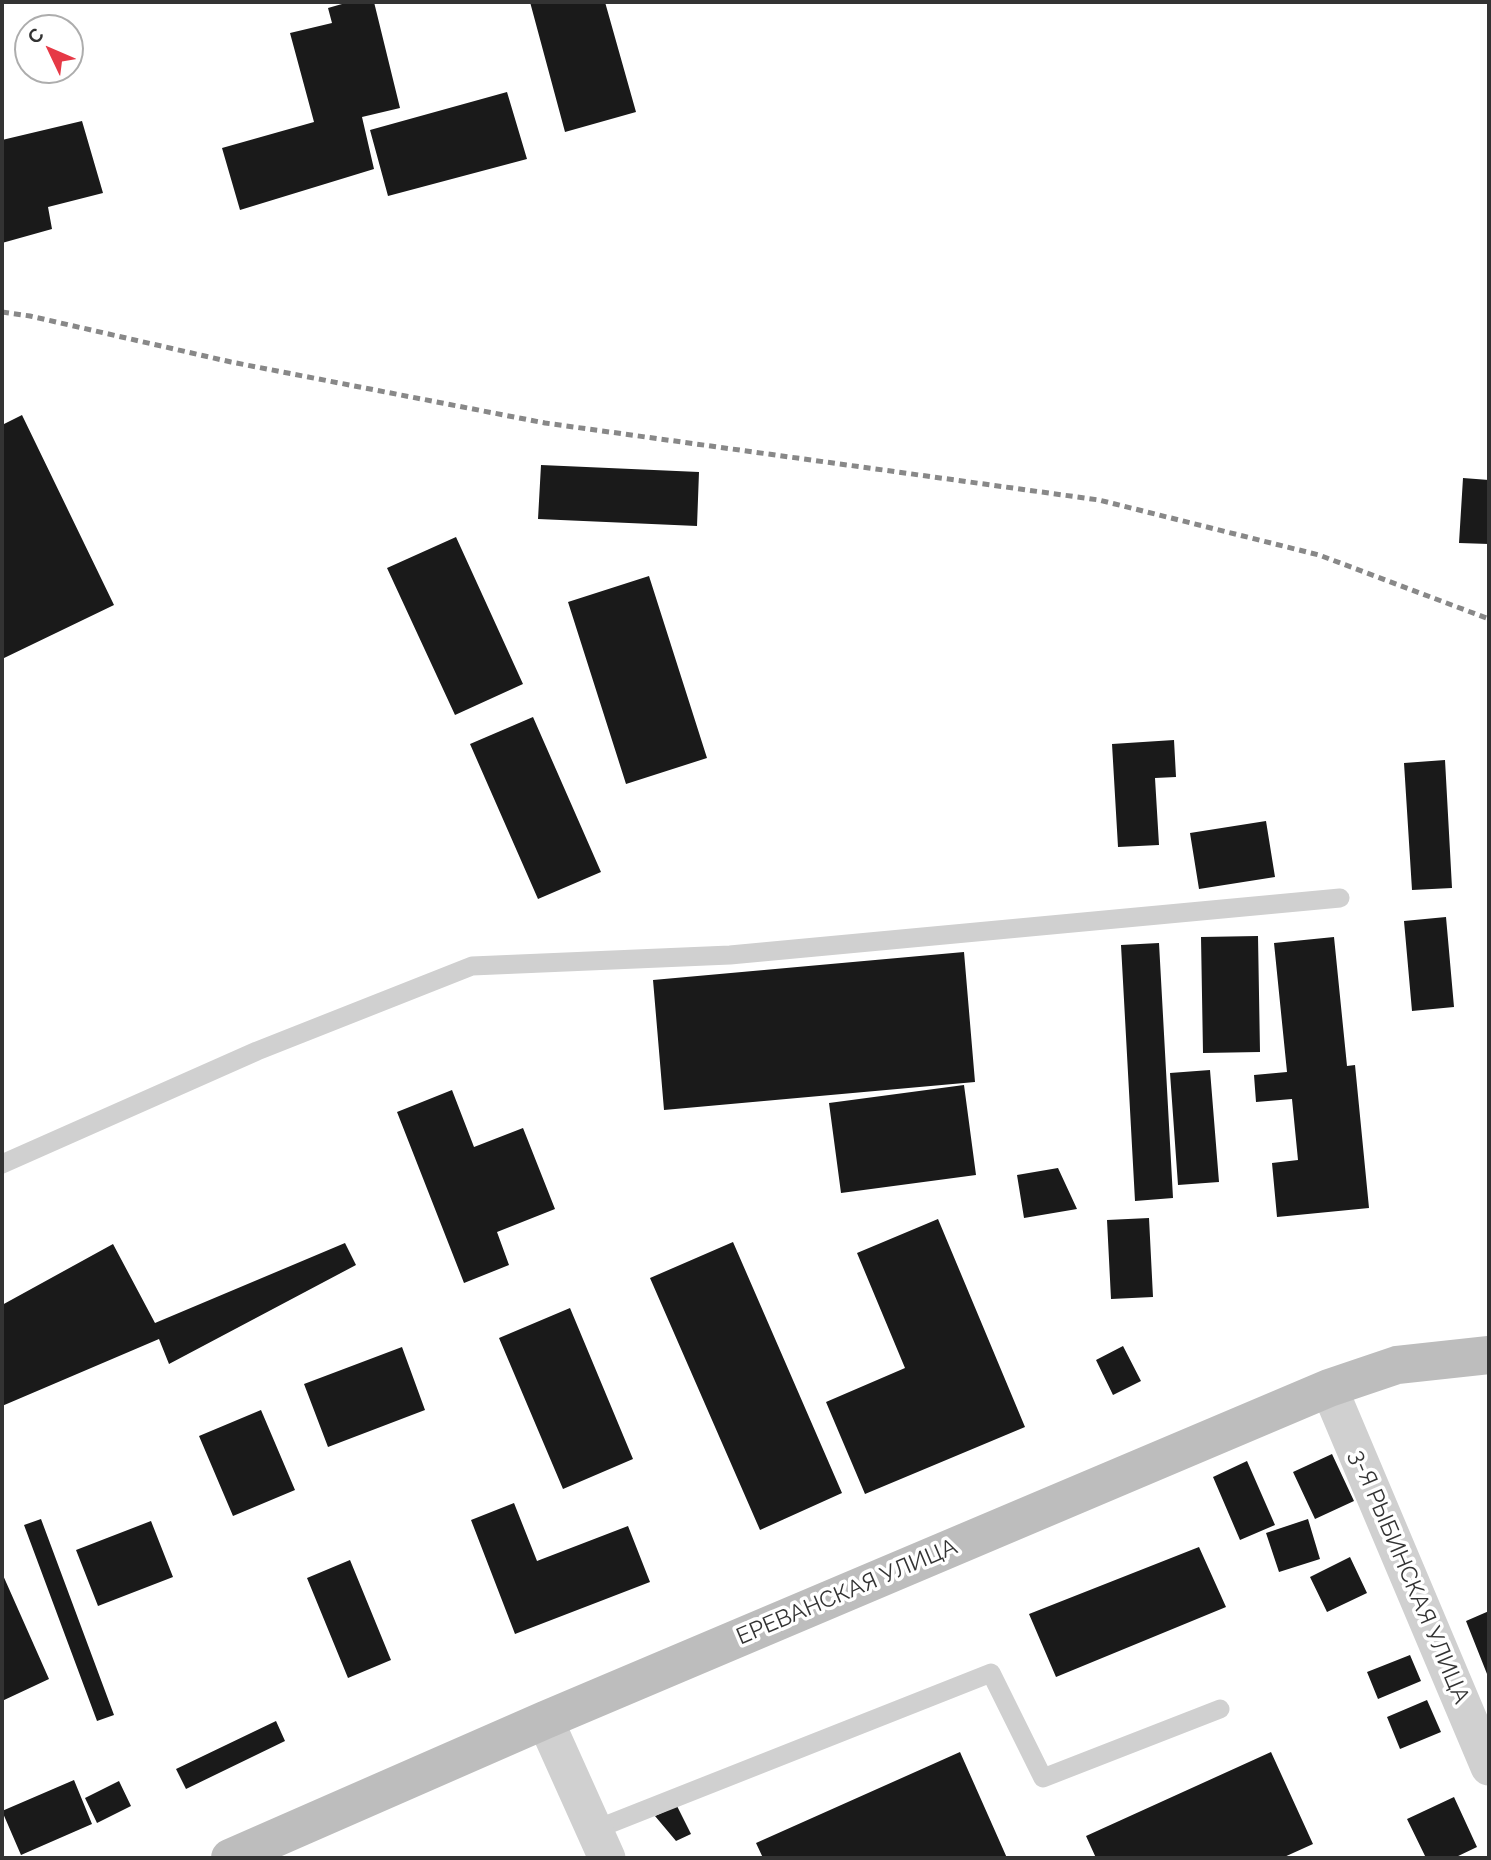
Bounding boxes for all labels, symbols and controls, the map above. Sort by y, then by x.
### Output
north arrow [14,14,84,84]
text: С [23,23,48,48]
street label: 3-Я РЫБИНСКАЯ УЛИЦА [1343,1446,1475,1708]
street label: ЕРЕВАНСКАЯ УЛИЦА [733,1533,961,1651]

